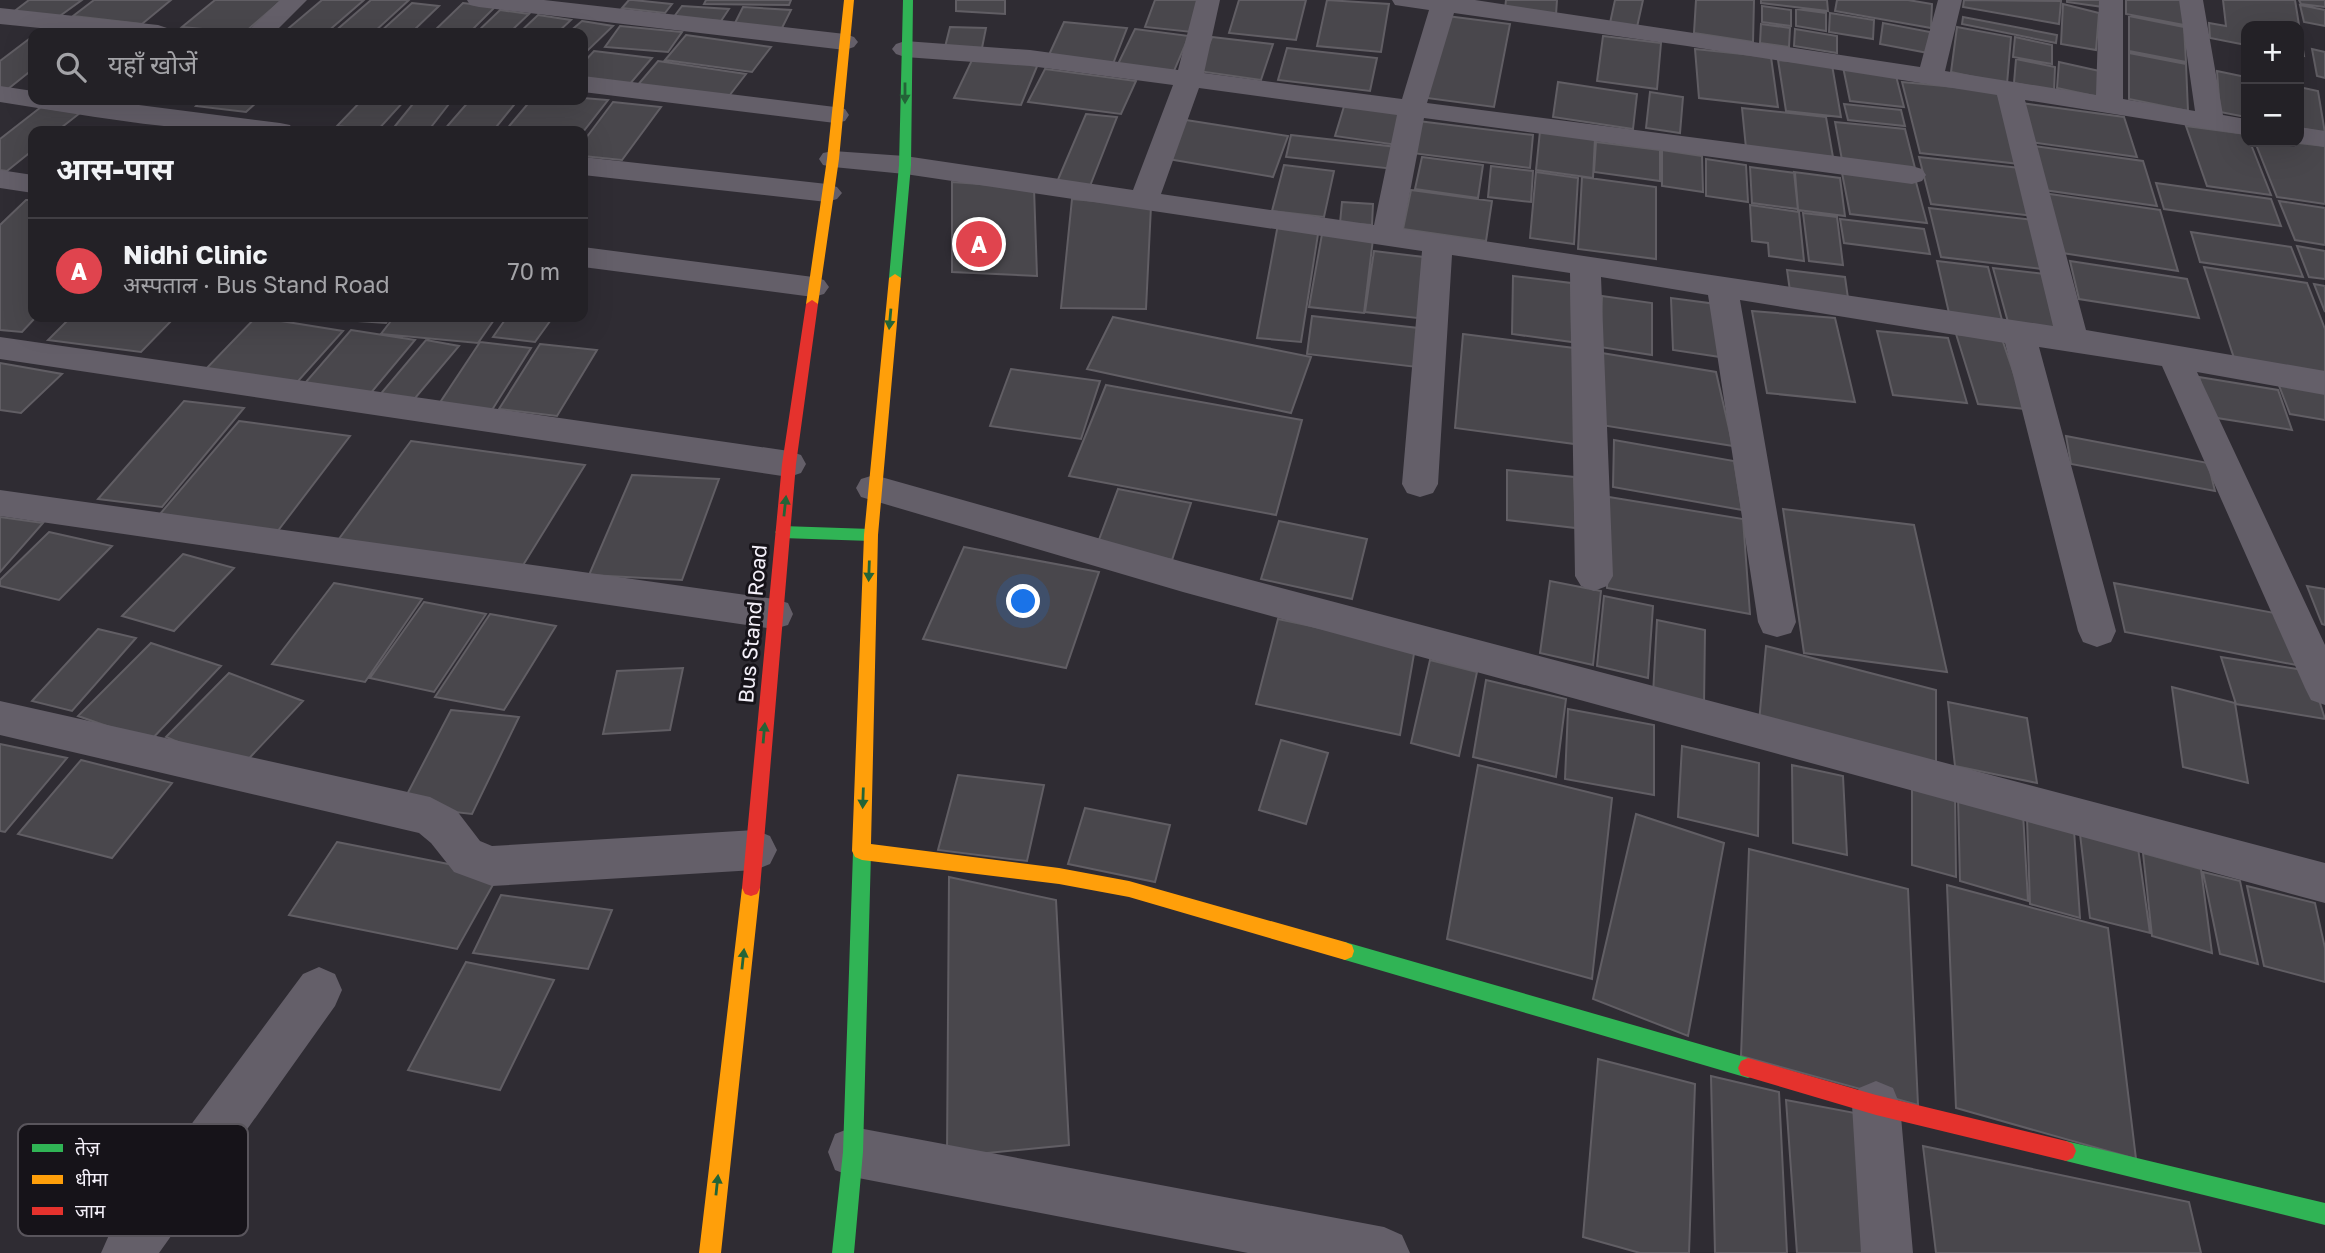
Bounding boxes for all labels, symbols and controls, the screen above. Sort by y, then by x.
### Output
map controls [2241,21,2304,147]
button: + [2241,21,2304,84]
search box [28,28,588,105]
icon: search [52,48,90,86]
text: यहाँ खोजें [108,49,197,80]
one-way arrow [899,82,911,104]
button: − [2241,84,2304,147]
text: आस-पास [56,151,173,187]
pin: A [956,218,1002,270]
text: Nidhi Clinic [123,239,267,270]
text: A [71,257,87,285]
text: 70 m [507,257,560,285]
text: अस्पताल · Bus Stand Road [123,270,390,298]
one-way arrow [884,309,895,331]
one-way arrow [779,495,790,517]
street label: Bus Stand Road [732,544,772,704]
one-way arrow [864,560,875,582]
your location [1006,584,1040,618]
one-way arrow [759,721,770,743]
one-way arrow [857,787,868,809]
one-way arrow [737,948,748,970]
legend [18,1124,248,1236]
text: तेज़ [75,1136,101,1159]
text: धीमा [75,1167,109,1190]
one-way arrow [712,1174,723,1196]
text: जाम [75,1199,106,1222]

